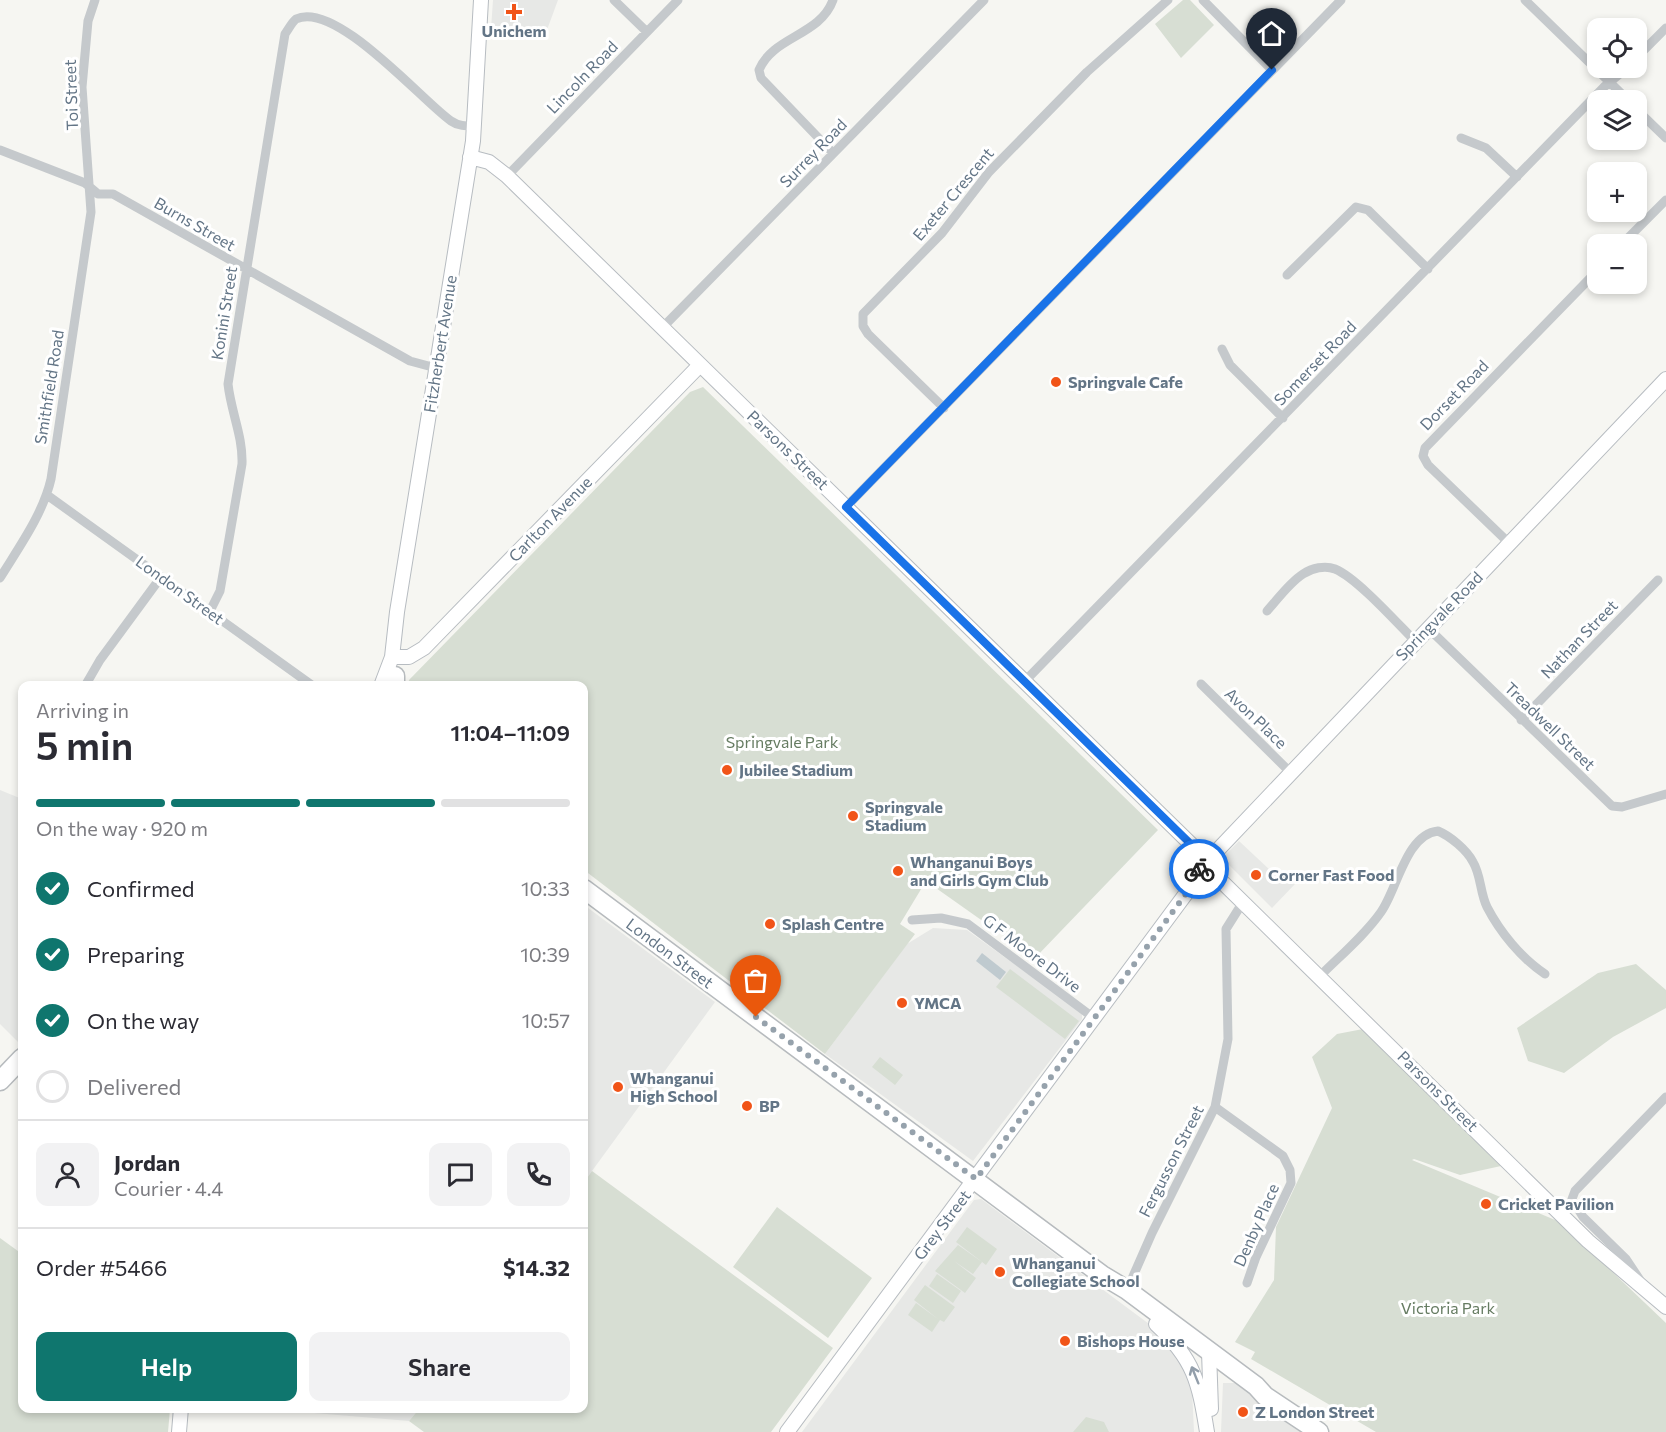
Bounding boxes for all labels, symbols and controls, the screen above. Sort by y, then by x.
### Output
marker: Unichem [507,5,521,19]
pin [1246,8,1297,70]
icon: home [1255,17,1288,50]
map controls [1587,18,1647,294]
button: locate [1587,18,1647,78]
place label: Unichem [482,21,546,40]
street label: Lincoln Road [542,36,621,117]
street label: Toi Street [60,59,81,131]
button: layers [1587,90,1647,150]
street label: Surrey Road [775,114,850,191]
street label: Exeter Crescent [908,143,997,244]
button: + [1587,162,1647,222]
street label: Burns Street [151,193,240,255]
button: − [1587,234,1647,294]
street label: Konini Street [207,264,240,361]
street label: Fitzherbert Avenue [419,274,460,414]
street label: Somerset Road [1270,316,1360,409]
street label: Smithfield Road [30,328,67,446]
street label: Dorset Road [1416,356,1492,434]
place label: Springvale Cafe [1068,372,1183,391]
marker: Springvale Cafe [1049,375,1063,389]
street label: Parsons Street [744,406,833,494]
street label: Carlton Avenue [504,472,595,565]
street label: London Street [133,551,228,628]
street label: Springvale Road [1391,567,1486,664]
street label: Nathan Street [1536,595,1621,682]
street label: Treadwell Street [1501,678,1600,774]
street label: Avon Place [1221,683,1291,752]
text: Arriving in [36,698,129,722]
text: 11:04–11:09 [450,719,570,746]
text: 5 min [36,720,133,768]
park label: Springvale Park [726,732,839,751]
place label: Jubilee Stadium [739,760,853,779]
marker: Jubilee Stadium [720,763,734,777]
place label: Springvale Stadium [865,797,943,834]
marker: Springvale Stadium [846,809,860,823]
text: On the way · 920 m [36,816,208,840]
courier [1169,839,1229,899]
place label: Whanganui Boys and Girls Gym Club [910,852,1049,889]
icon: bike [1183,853,1216,886]
marker: Whanganui Boys and Girls Gym Club [891,864,905,878]
place label: Corner Fast Food [1268,865,1394,884]
marker: Corner Fast Food [1249,868,1263,882]
icon: check [36,872,69,905]
text: Confirmed [87,875,194,902]
text: 10:33 [521,876,570,900]
street label: G F Moore Drive [980,910,1085,996]
street label: London Street [623,914,718,992]
place label: Splash Centre [782,914,884,933]
marker: Splash Centre [763,917,777,931]
icon: check [36,938,69,971]
text: Preparing [87,941,184,968]
text: 10:39 [520,942,570,966]
pin [730,955,781,1017]
icon: bag [739,964,772,997]
place label: YMCA [914,993,962,1012]
marker: YMCA [895,996,909,1010]
icon: check [36,1004,69,1037]
text: On the way [87,1007,199,1034]
text: 10:57 [522,1008,570,1032]
street label: Parsons Street [1394,1046,1483,1135]
place label: Whanganui High School [630,1068,718,1105]
text: Delivered [87,1073,181,1100]
marker: Whanganui High School [611,1080,625,1094]
place label: BP [759,1096,780,1115]
marker: BP [740,1099,754,1113]
street label: Fergusson Street [1134,1101,1207,1220]
button: person [36,1143,99,1206]
button: chat [429,1143,492,1206]
button: phone [507,1143,570,1206]
text: Jordan [114,1149,180,1176]
text: Courier · 4.4 [114,1176,223,1200]
street label: Denby Place [1229,1180,1282,1269]
street label: Grey Street [909,1186,974,1263]
place label: Cricket Pavilion [1498,1194,1614,1213]
marker: Cricket Pavilion [1479,1197,1493,1211]
place label: Whanganui Collegiate School [1012,1253,1140,1290]
text: Order #5466 [36,1254,167,1281]
text: $14.32 [503,1254,570,1281]
marker: Whanganui Collegiate School [993,1265,1007,1279]
park label: Victoria Park [1401,1298,1496,1317]
place label: Bishops House [1077,1331,1185,1350]
button: Help [36,1332,297,1401]
button: Share [309,1332,570,1401]
marker: Bishops House [1058,1334,1072,1348]
one-way arrow [1189,1366,1200,1385]
place label: Z London Street [1255,1402,1375,1421]
marker: Z London Street [1236,1405,1250,1419]

